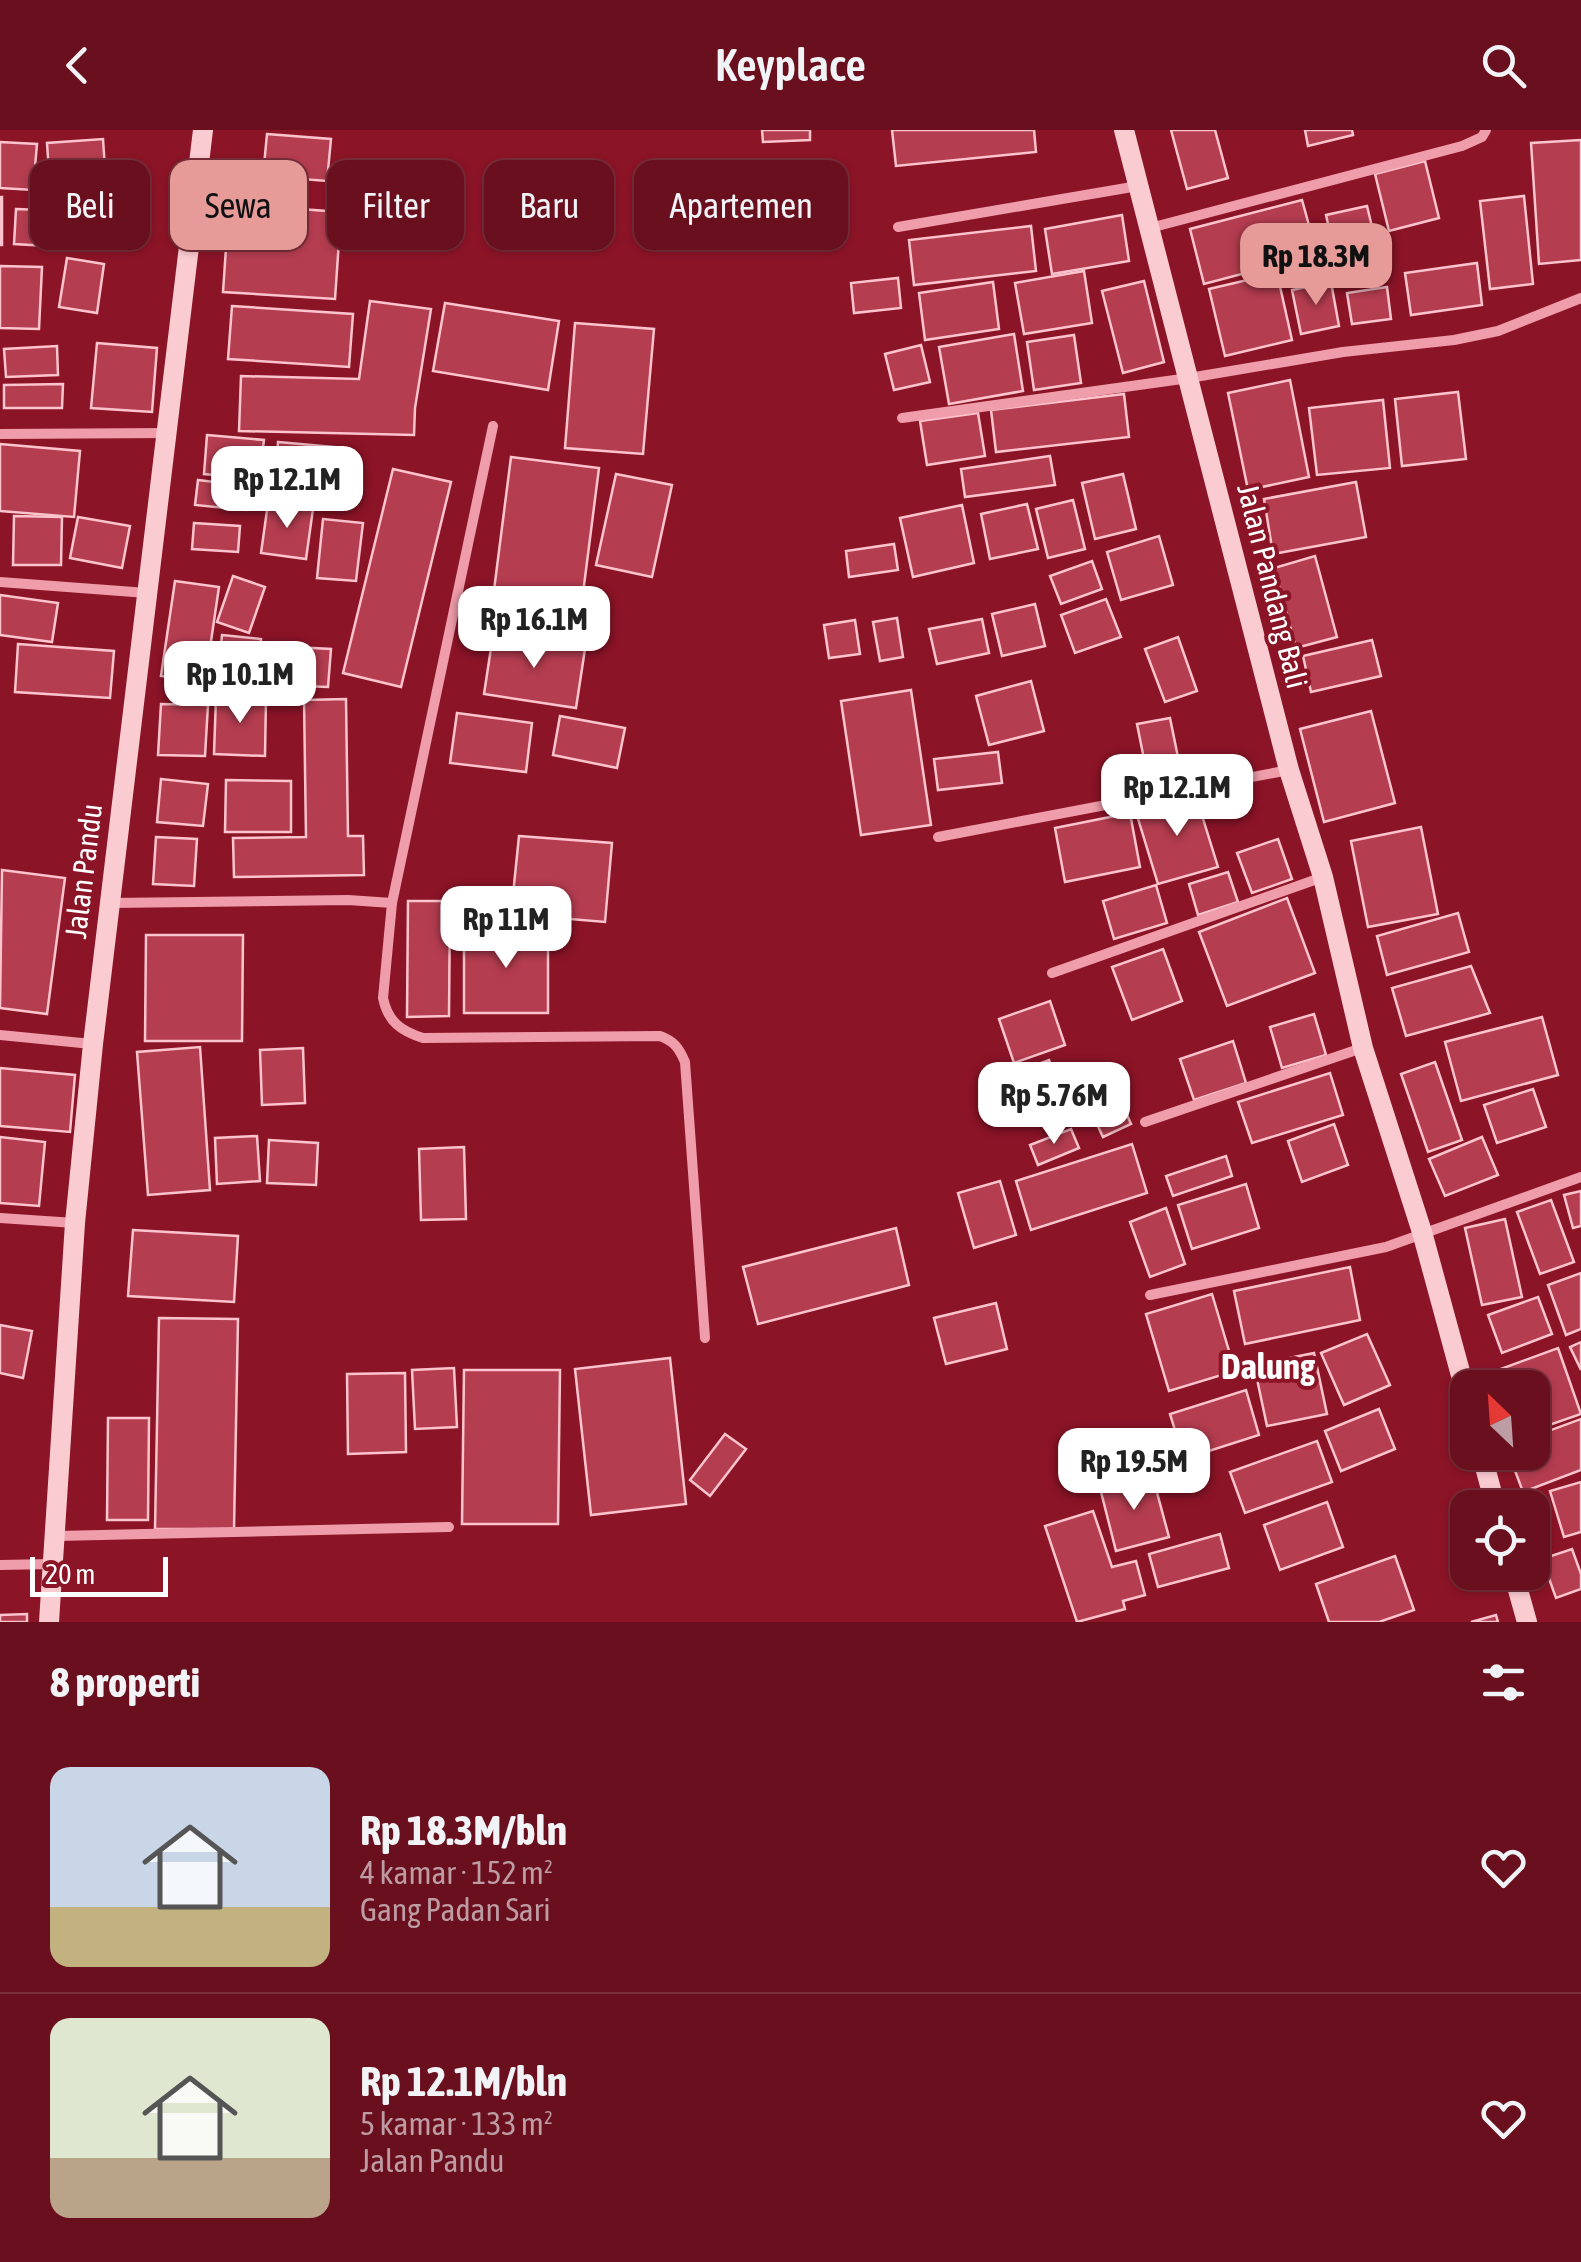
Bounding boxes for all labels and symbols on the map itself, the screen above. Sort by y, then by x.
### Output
pin: Rp 18.3M [1213,223,1419,308]
pin: Rp 12.1M [184,446,390,531]
street label: Jalan Pandang Bali [1231,480,1315,692]
pin: Rp 16.1M [431,586,637,671]
pin: Rp 10.1M [137,641,343,726]
pin: Rp 12.1M [1074,754,1280,839]
street label: Jalan Pandu [58,802,108,940]
pin: Rp 11M [425,886,587,971]
pin: Rp 5.76M [951,1062,1157,1147]
district label: Dalung [1221,1346,1316,1386]
north arrow [1450,1370,1550,1470]
pin: Rp 19.5M [1031,1428,1237,1513]
scale bar [30,1552,168,1596]

